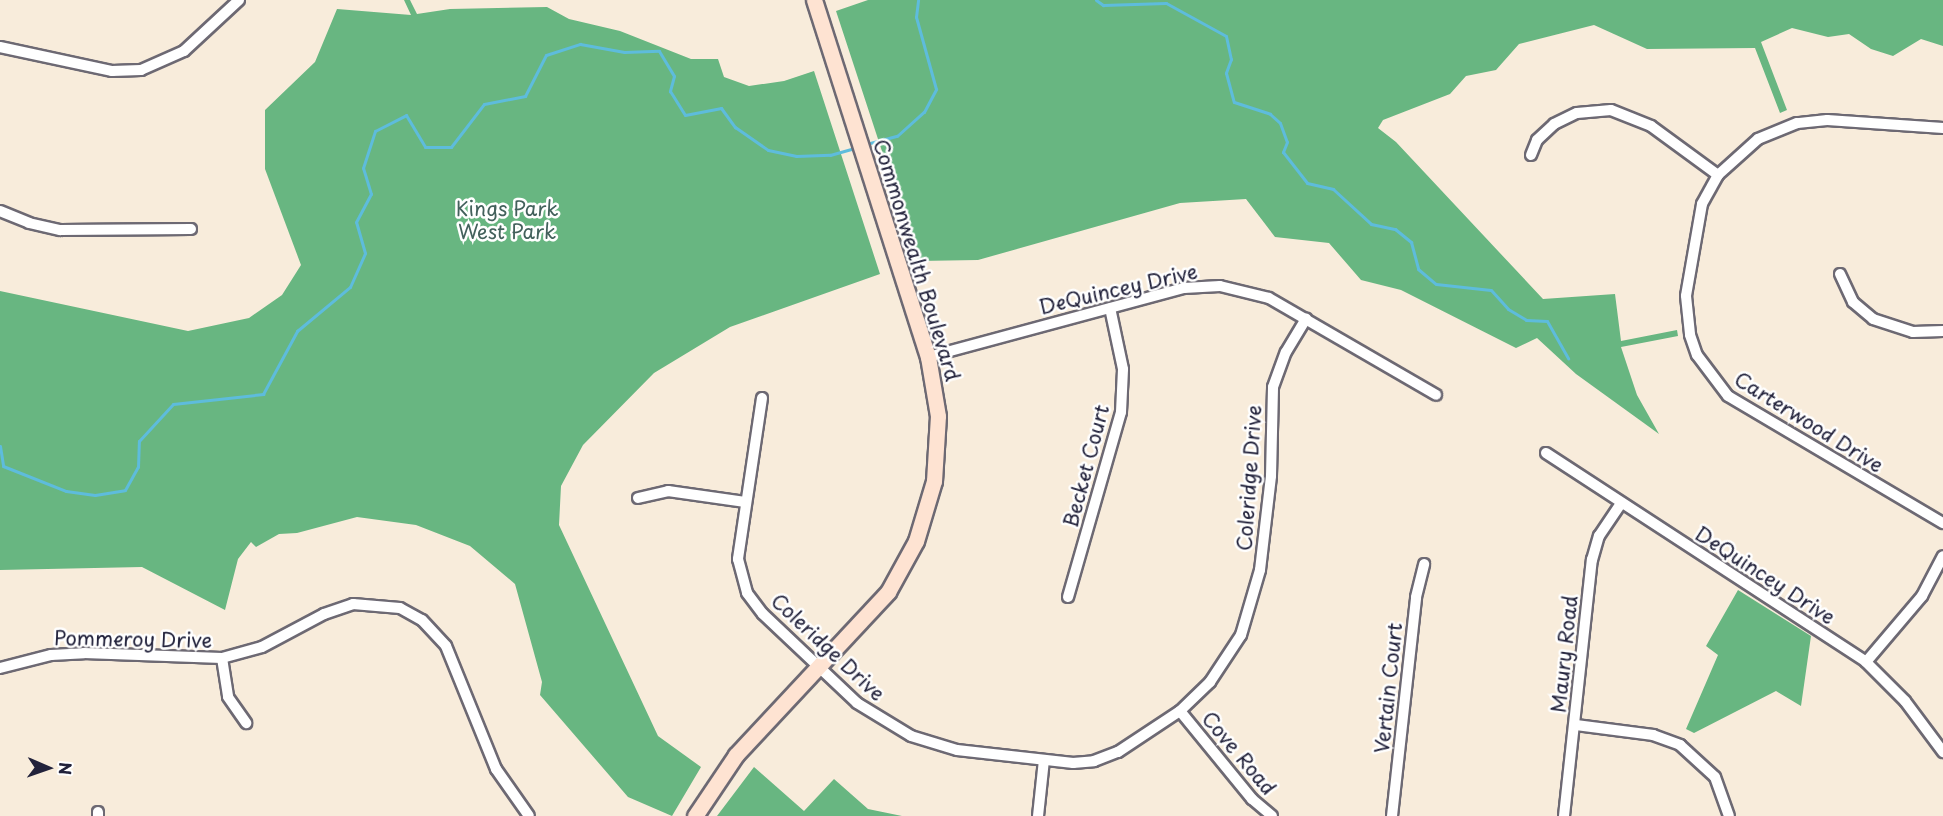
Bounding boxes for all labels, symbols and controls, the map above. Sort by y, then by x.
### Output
street label: Commonwealth Boulevard [869,136,965,384]
park label: Kings Park West Park [456,197,558,244]
street label: DeQuincey Drive [1036,259,1200,319]
street label: Carterwood Drive [1730,366,1888,478]
street label: Becket Court [1058,402,1114,530]
street label: Coleridge Drive [1232,404,1266,552]
street label: DeQuincey Drive [1690,521,1840,629]
street label: Coleridge Drive [766,588,890,706]
street label: Maury Road [1546,594,1582,714]
street label: Vertain Court [1369,622,1407,754]
street label: Pommeroy Drive [53,626,213,652]
street label: Cove Road [1197,707,1281,799]
north arrow [18,738,78,798]
text: N [54,762,78,775]

